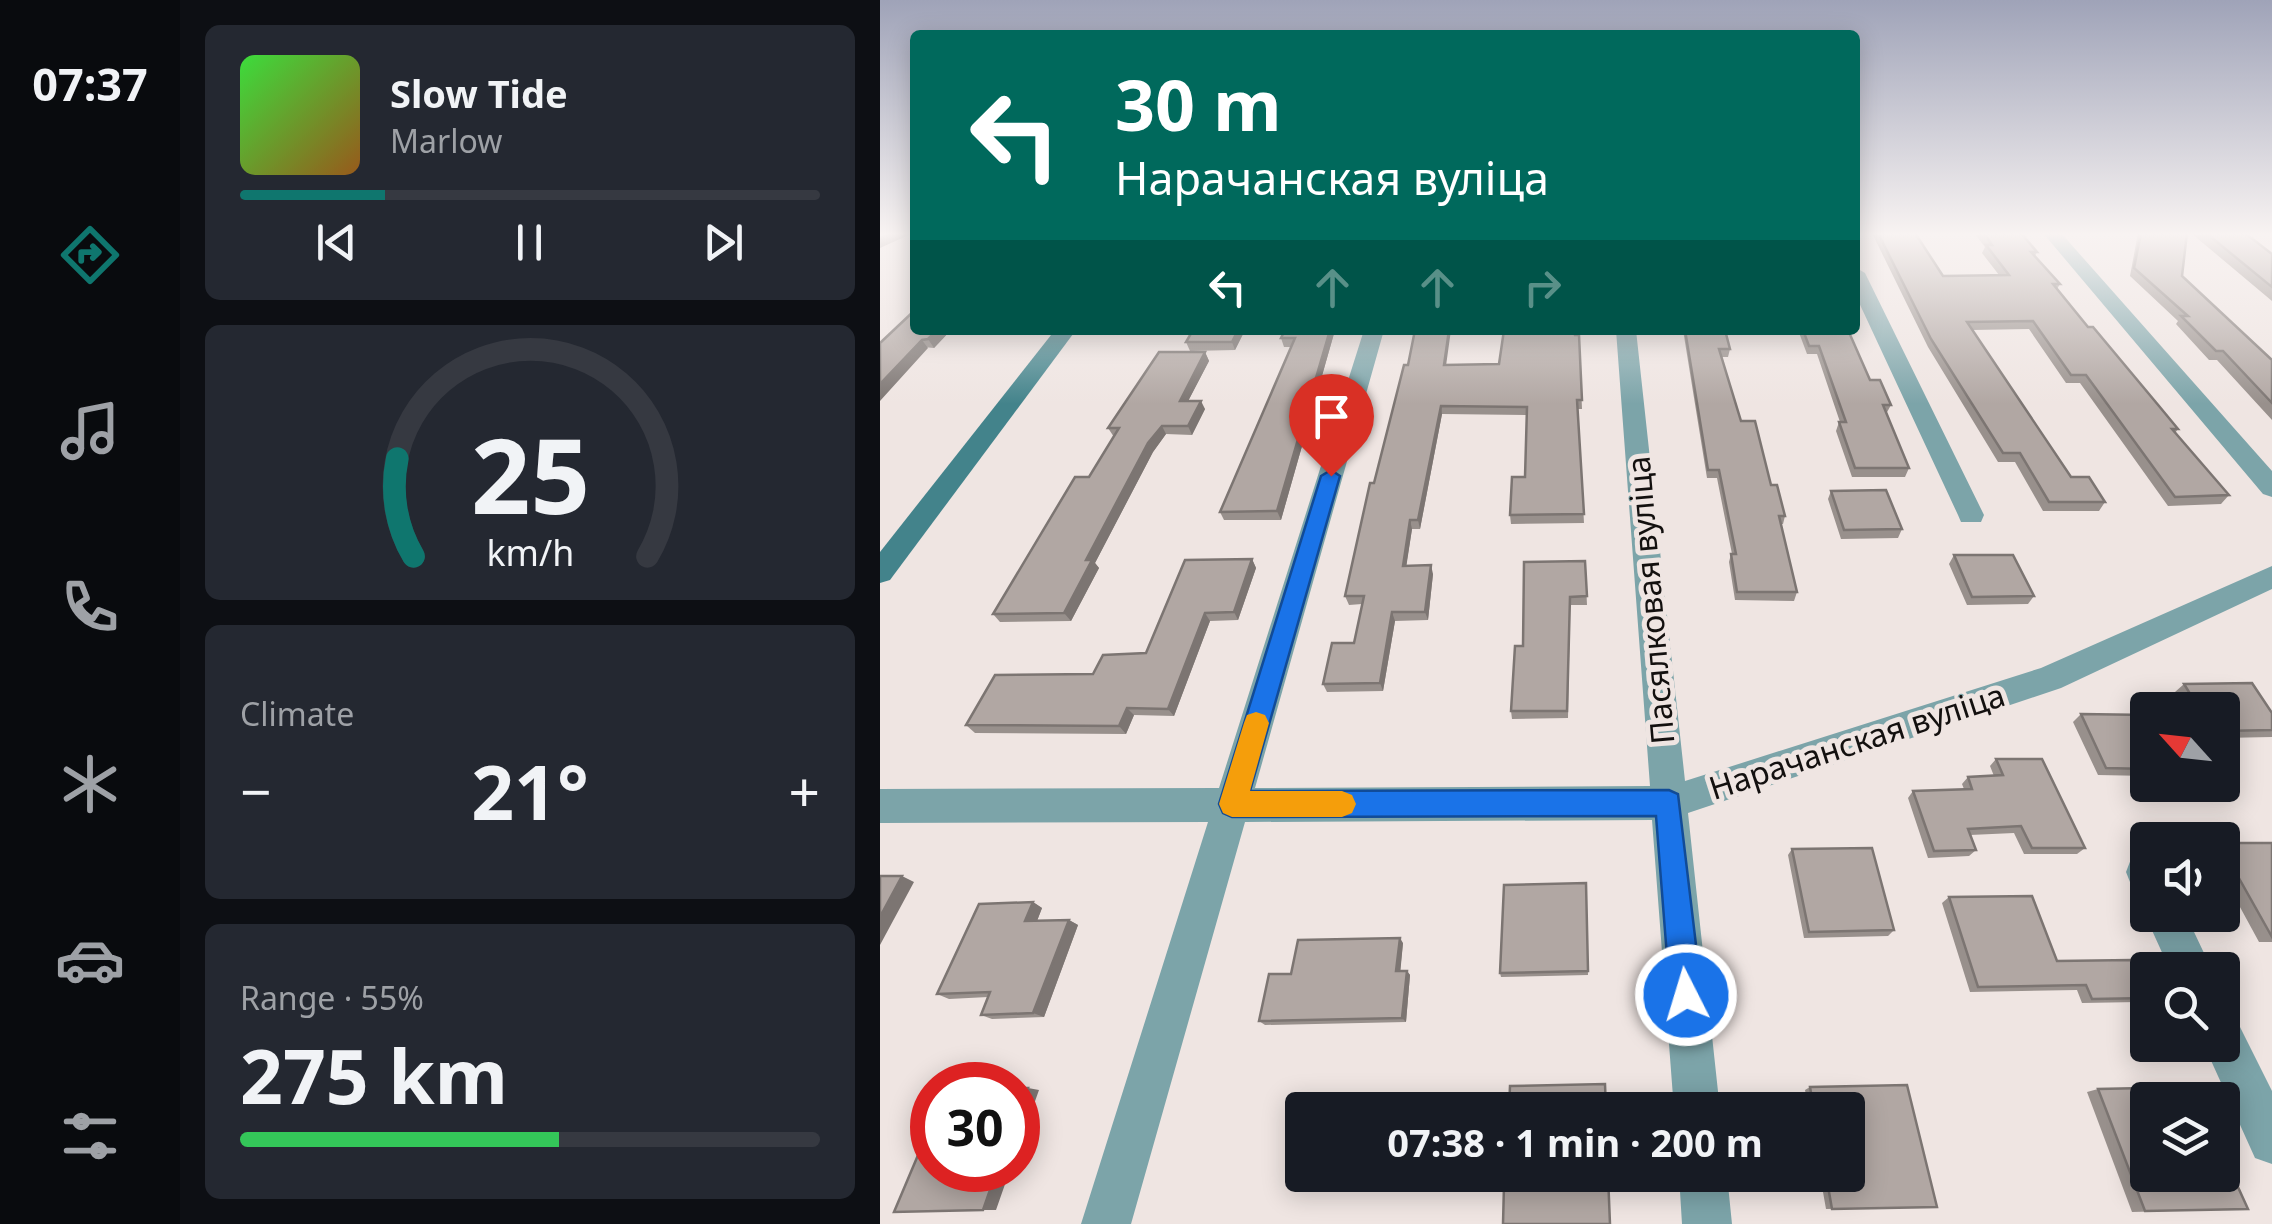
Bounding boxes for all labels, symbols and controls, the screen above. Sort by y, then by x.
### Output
text: 07:37 [32,53,148,114]
text: 30 m [1115,56,1282,152]
text: Slow Tide [390,67,568,119]
icon: left [950,70,1080,200]
text: Marlow [390,119,502,162]
text: Нарачанская вуліца [1115,147,1549,208]
icon: previous [309,215,364,270]
icon: pause [502,215,557,270]
icon: next [696,215,751,270]
icon: directions [55,220,125,290]
icon: left [1200,260,1255,315]
icon: ahead [1305,260,1360,315]
icon: ahead [1410,260,1465,315]
icon: right [1515,260,1570,315]
pin [1289,374,1374,477]
icon: arrive [1304,389,1359,444]
icon: music [55,396,125,466]
text: 25 [471,403,589,544]
street label: Пасялковая вуліца [1616,454,1684,746]
text: km/h [486,528,574,576]
icon: phone [55,572,125,642]
street label: Нарачанская вуліца [1703,672,2010,809]
text: Climate [240,692,354,735]
north arrow [2130,692,2240,802]
map controls [2130,692,2240,1192]
text: 21° [471,740,589,842]
icon: climate [55,749,125,819]
text: − [240,753,271,828]
text: + [789,753,820,828]
button: sound [2130,822,2240,932]
icon: car [55,925,125,995]
position arrow [1634,943,1738,1047]
button: search [2130,952,2240,1062]
text: Range · 55% [240,976,424,1019]
text: 275 km [240,1024,508,1126]
speed limit sign: 30 [910,1062,1040,1192]
button: layers [2130,1082,2240,1192]
icon: filters [55,1101,125,1171]
text: 07:38 · 1 min · 200 m [1387,1116,1763,1168]

